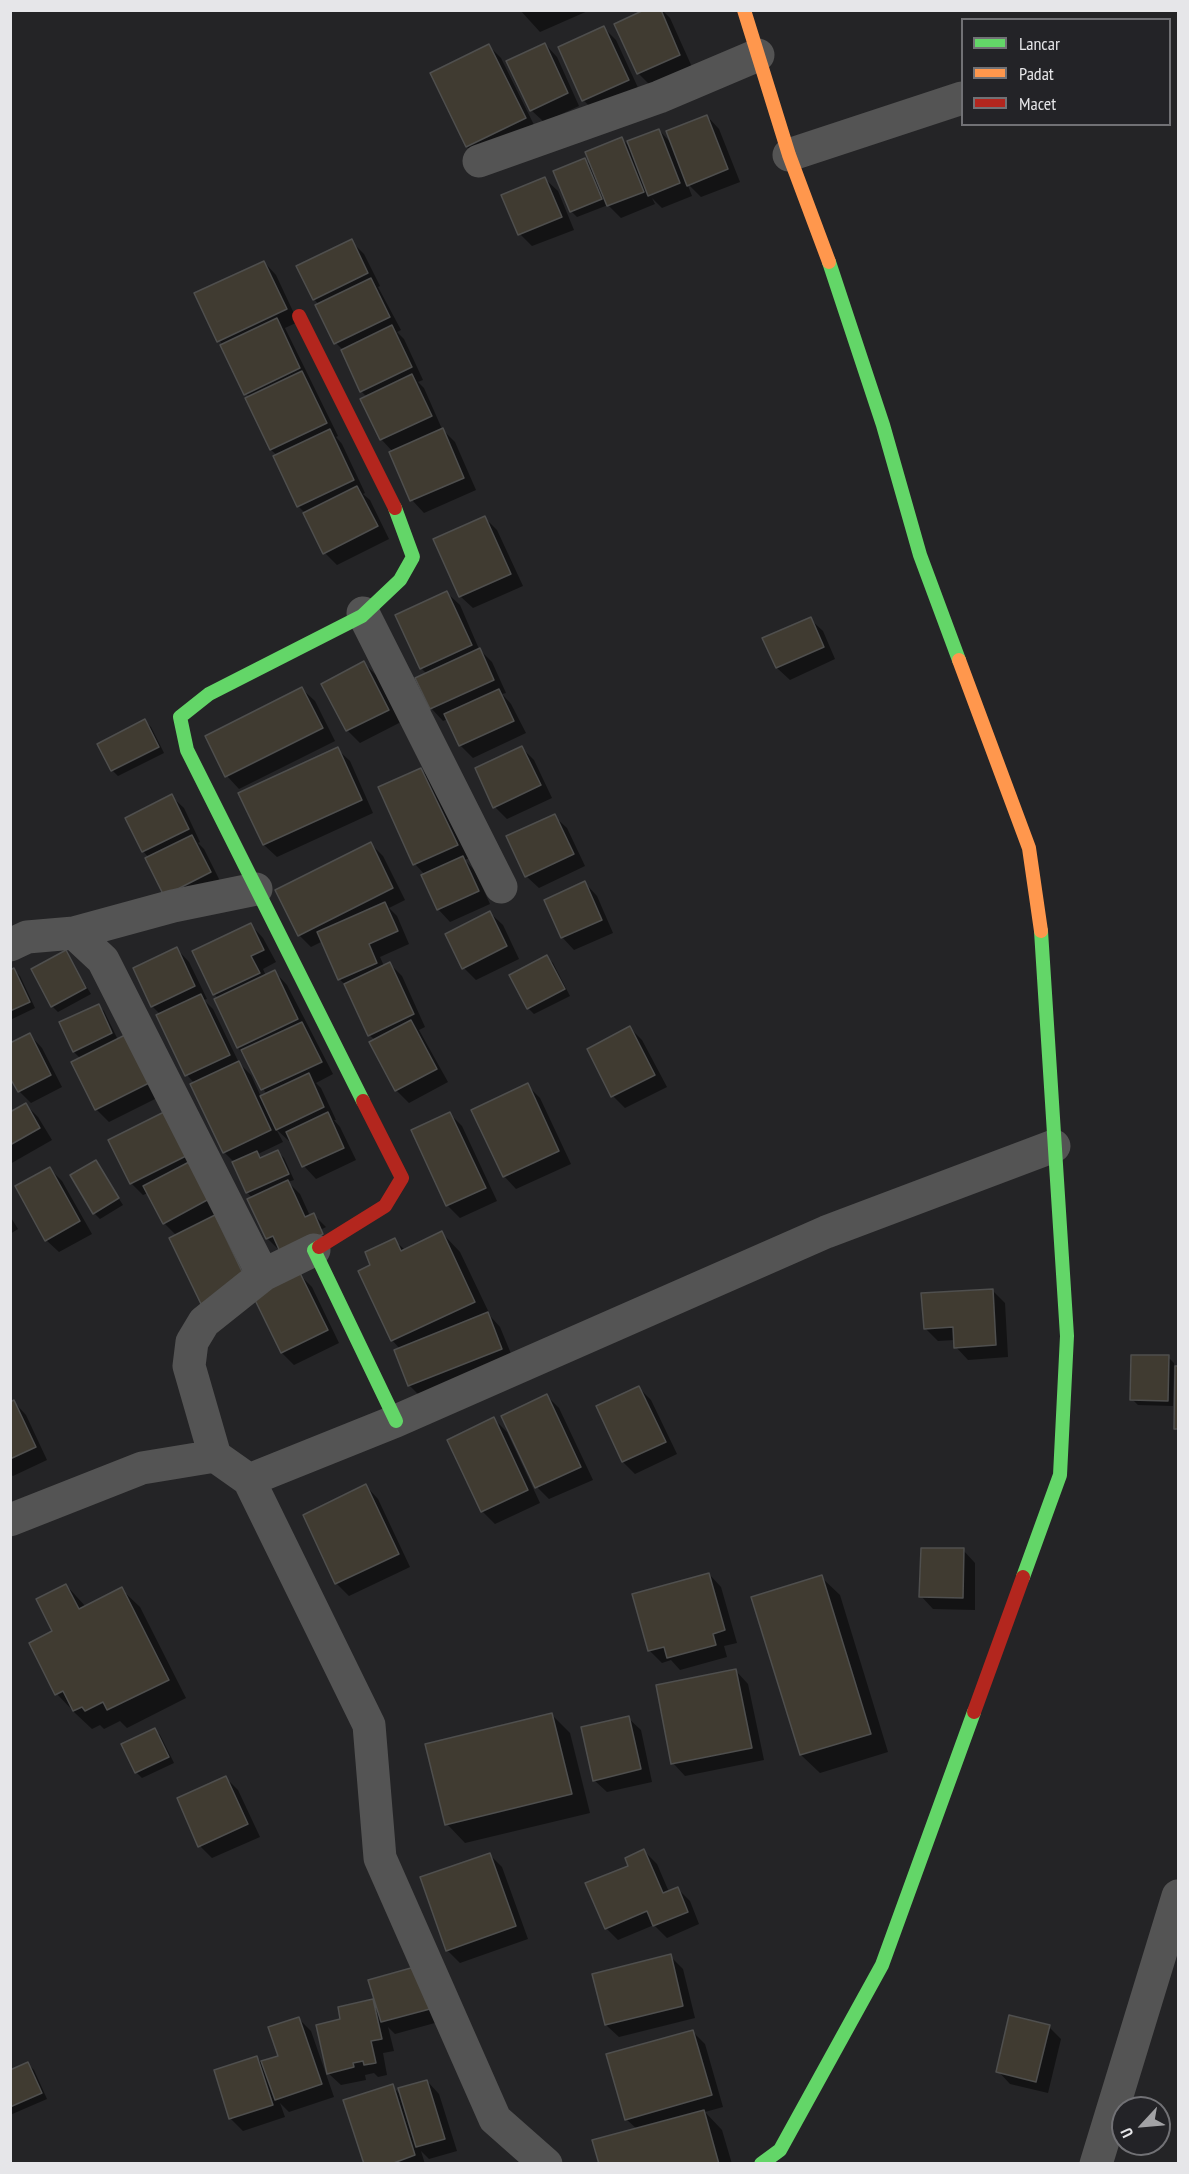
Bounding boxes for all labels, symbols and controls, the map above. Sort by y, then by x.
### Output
legend [961,18,1171,126]
text: Lancar [1019,32,1060,55]
text: Padat [1019,62,1054,85]
text: Macet [1019,92,1056,115]
north arrow [1111,2096,1171,2156]
text: U [1116,2125,1137,2141]

